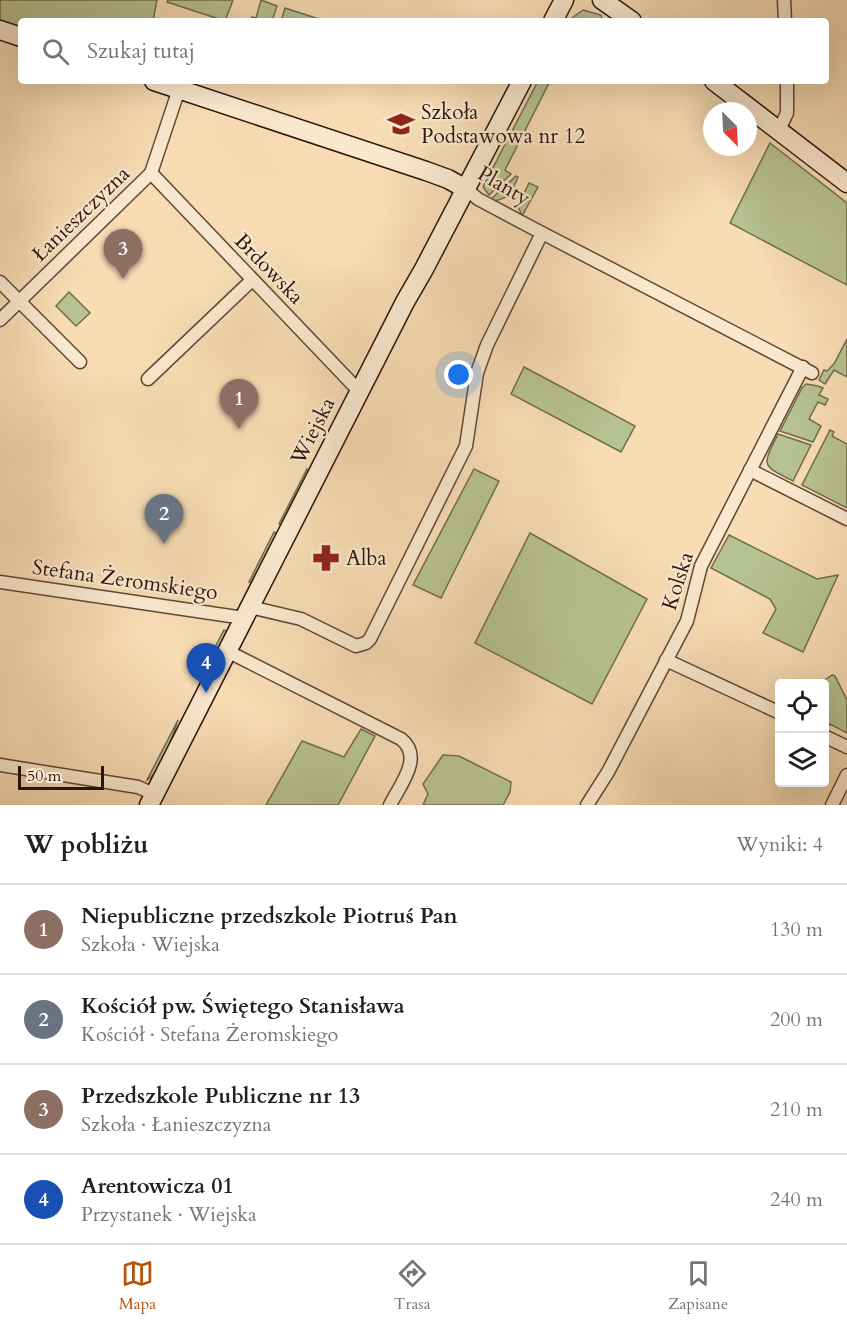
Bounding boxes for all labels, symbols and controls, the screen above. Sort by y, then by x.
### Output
search box [18,18,829,84]
icon: search [39,35,72,68]
text: Szukaj tutaj [87,36,195,66]
place label: Szkoła Podstawowa nr 12 [421,98,585,151]
north arrow [703,102,757,156]
school or university icon: Szkoła Podstawowa nr 12 [386,109,416,139]
street label: Planty [472,159,536,213]
street label: Łanieszczyzna [26,160,136,268]
street label: Brdowska [228,227,310,311]
pin: 3 [104,230,142,279]
your location [444,360,473,389]
pin: 1 [220,380,258,429]
street label: Wiejska [283,392,342,471]
pin: 2 [144,494,184,544]
pharmacy icon: Alba [311,543,341,573]
place label: Alba [346,544,387,573]
street label: Kolska [655,548,701,614]
street label: Stefana Żeromskiego [30,553,220,607]
pin: 4 [186,644,226,693]
map controls [775,679,829,787]
button: locate [775,679,829,733]
button: layers [775,733,829,787]
scale bar [18,763,104,790]
text: 50 m [27,765,61,787]
text: W pobliżu [24,827,149,862]
text: Wyniki: 4 [736,831,823,858]
text: Niepubliczne przedszkole Piotruś Pan [81,901,458,931]
text: 1 [38,916,49,943]
text: 130 m [770,916,823,943]
text: Szkoła · Wiejska [81,931,220,958]
text: Kościół pw. Świętego Stanisława [81,991,405,1021]
text: 2 [38,1006,49,1033]
text: 200 m [770,1006,823,1033]
text: Kościół · Stefana Żeromskiego [81,1021,338,1048]
text: Przedszkole Publiczne nr 13 [81,1081,360,1111]
text: 3 [38,1096,49,1123]
text: 210 m [770,1096,823,1123]
text: Szkoła · Łanieszczyzna [81,1111,272,1138]
text: Arentowicza 01 [81,1171,234,1201]
text: 4 [38,1186,49,1213]
text: 240 m [770,1186,823,1213]
text: Przystanek · Wiejska [81,1201,257,1228]
tab: Mapa [119,1257,156,1315]
tab: Trasa [394,1257,431,1315]
tab: Zapisane [668,1257,728,1315]

